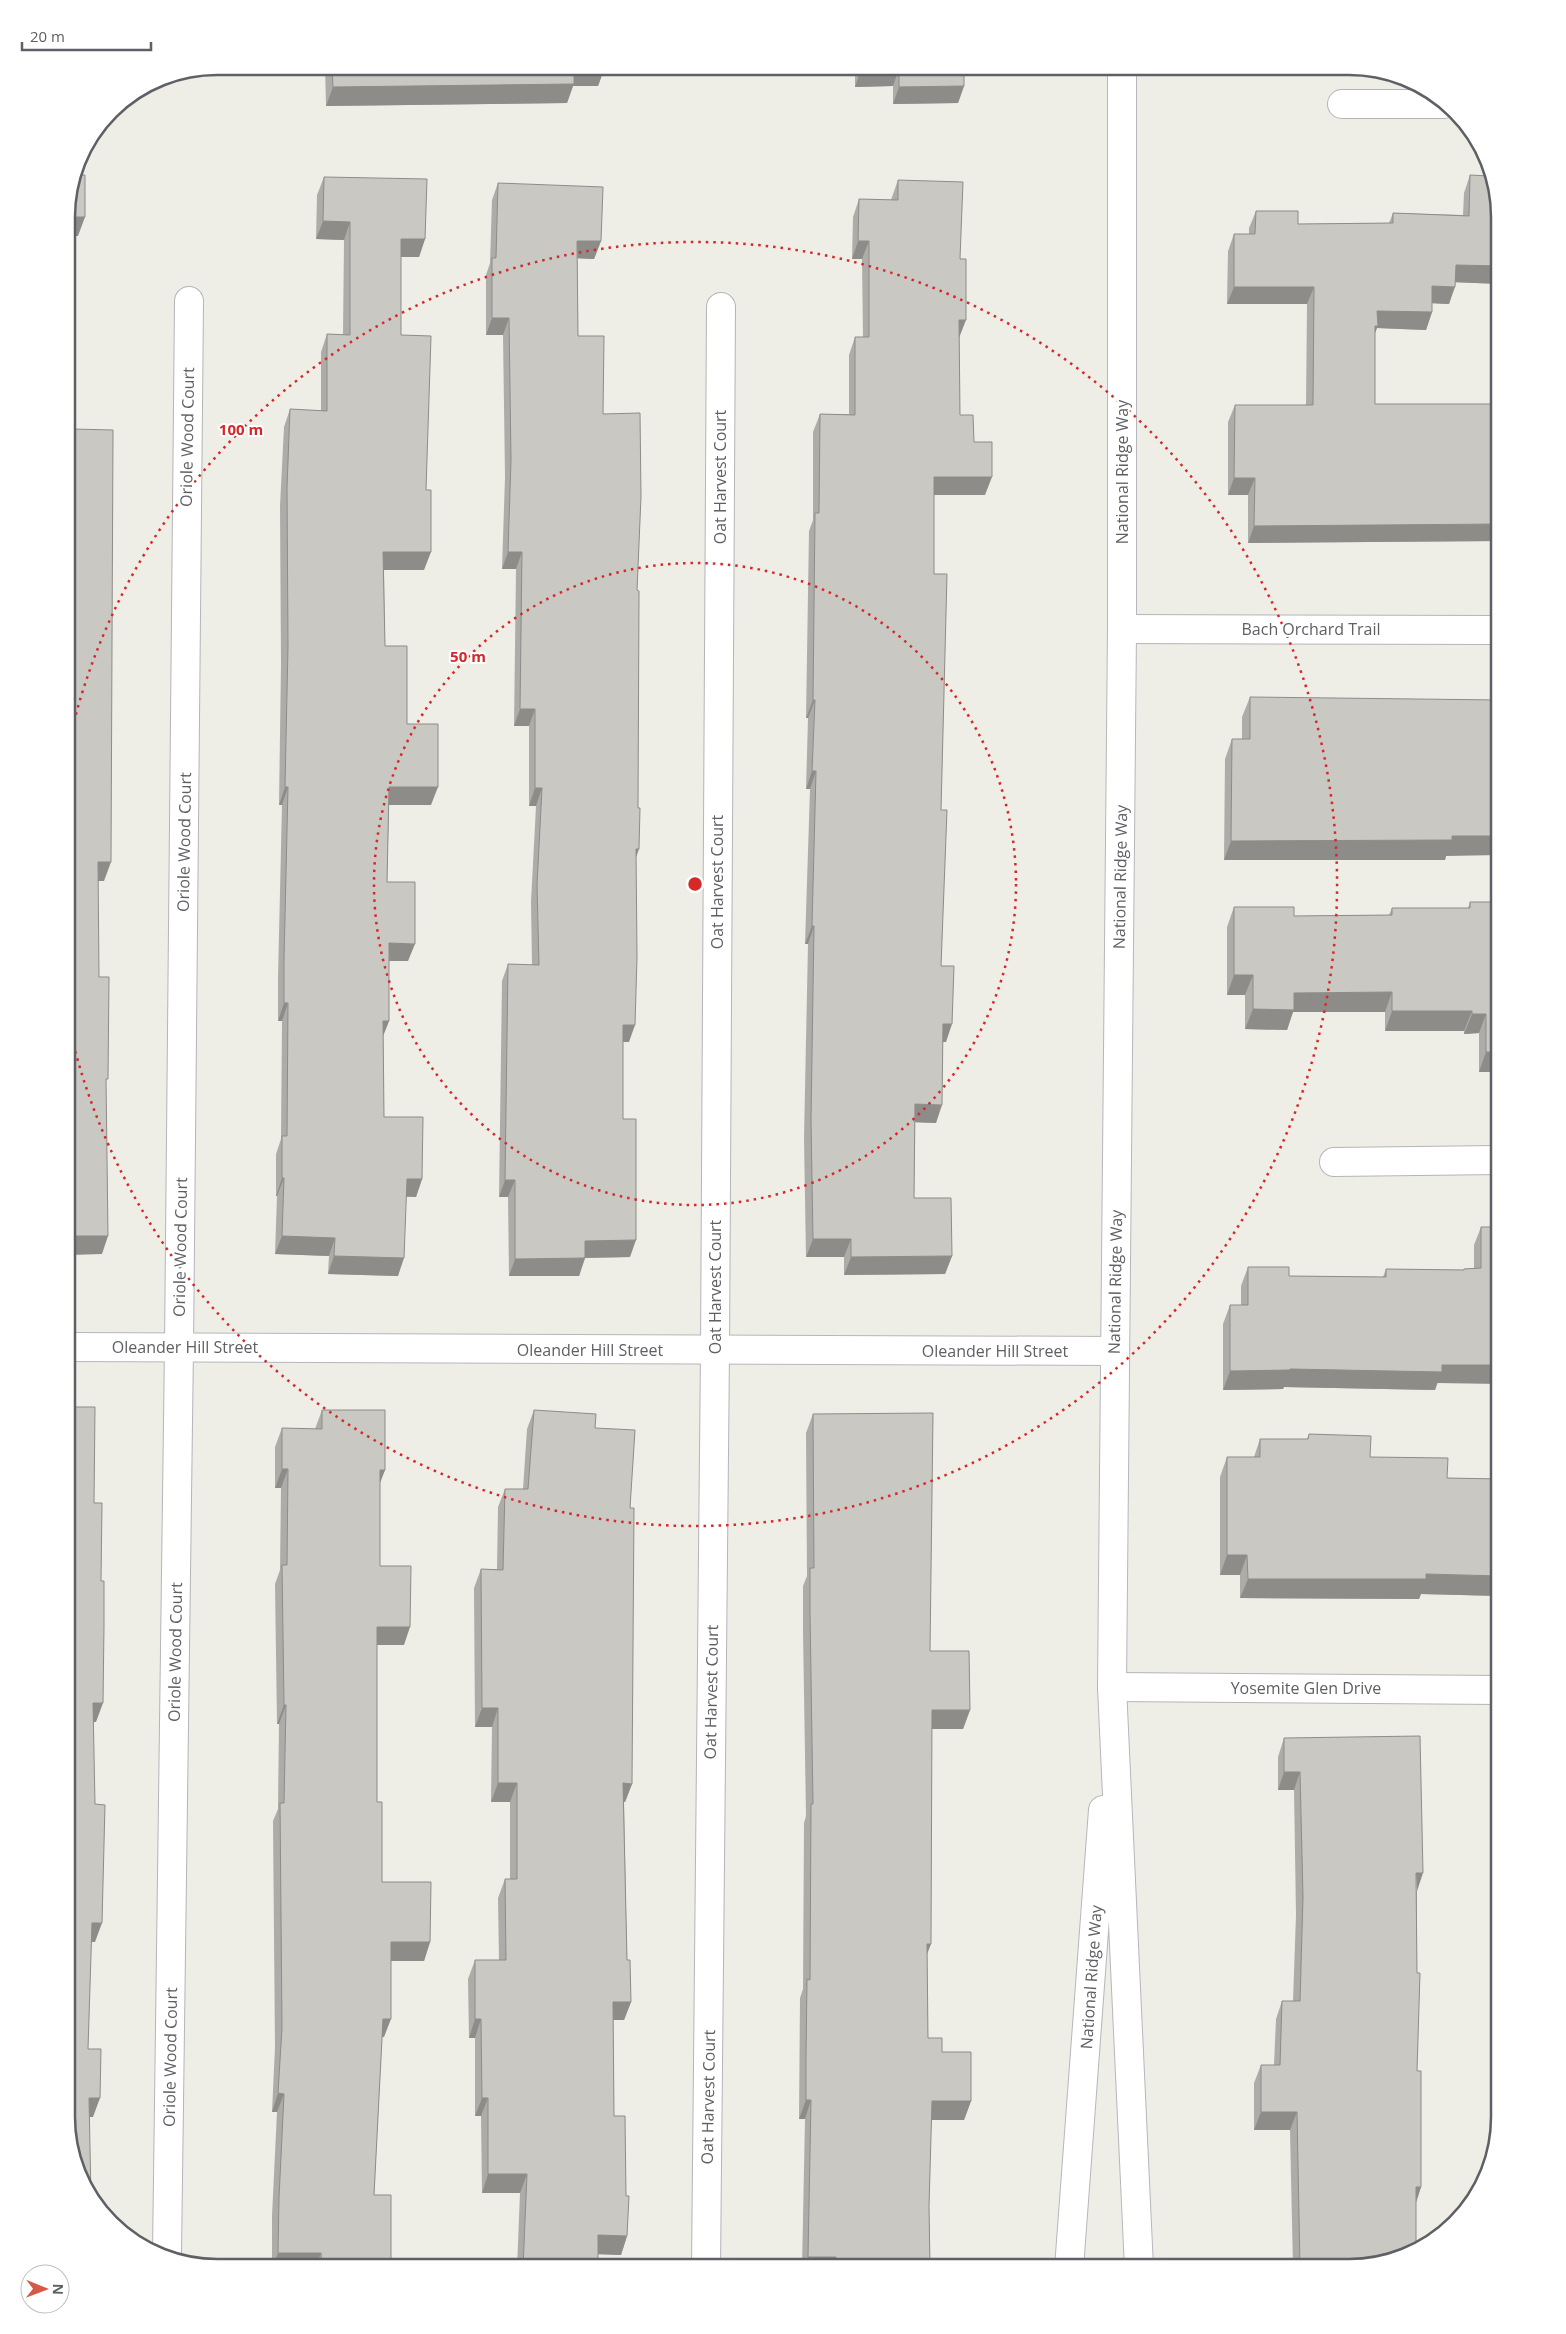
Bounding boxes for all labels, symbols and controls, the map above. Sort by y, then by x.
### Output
scale bar [22,20,151,52]
text: 20 m [30,26,65,46]
street label: Oriole Wood Court [175,367,199,507]
street label: National Ridge Way [1111,399,1133,544]
street label: Oat Harvest Court [709,409,731,544]
text: 100 m [219,419,263,439]
street label: Bach Orchard Trail [1241,618,1381,640]
text: 50 m [450,646,486,666]
street label: Oriole Wood Court [172,772,196,912]
street label: National Ridge Way [1108,804,1132,949]
street label: Oat Harvest Court [706,814,728,949]
centre of rings [686,875,704,893]
street label: Oriole Wood Court [168,1177,192,1317]
street label: National Ridge Way [1103,1209,1127,1354]
street label: Oat Harvest Court [704,1219,726,1354]
street label: Oleander Hill Street [112,1336,258,1358]
street label: Oleander Hill Street [517,1339,663,1361]
street label: Oleander Hill Street [922,1340,1068,1362]
street label: Oriole Wood Court [163,1582,187,1722]
street label: Oat Harvest Court [699,1624,723,1760]
street label: Yosemite Glen Drive [1231,1677,1381,1699]
street label: National Ridge Way [1075,1903,1107,2050]
street label: Oriole Wood Court [158,1987,182,2127]
street label: Oat Harvest Court [696,2029,720,2165]
north arrow [20,2264,70,2314]
text: N [49,2283,68,2295]

